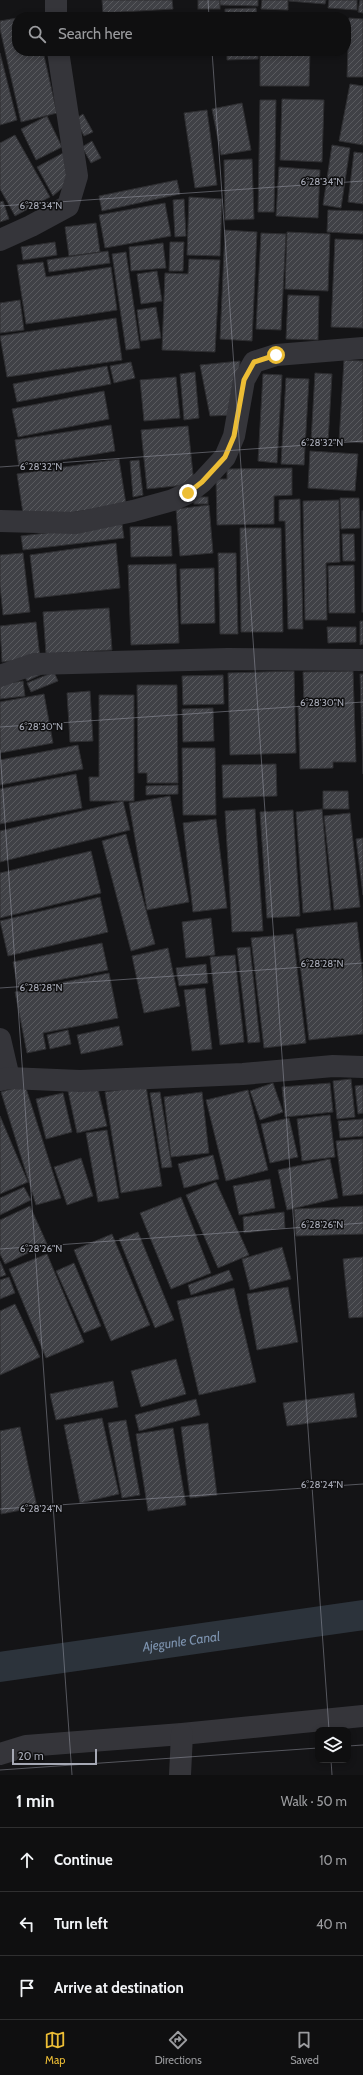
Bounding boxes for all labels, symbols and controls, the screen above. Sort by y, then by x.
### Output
search box [12,12,351,56]
icon: search [26,23,48,45]
text: Search here [58,25,133,43]
text: 6°28'34"N [301,175,343,188]
text: 6°28'34"N [20,199,62,212]
route start [267,346,285,364]
text: 6°28'32"N [301,436,343,449]
text: 6°28'32"N [20,460,62,473]
route end [179,484,197,502]
text: 6°28'30"N [300,696,344,709]
text: 6°28'30"N [19,720,63,733]
text: 6°28'28"N [300,957,344,970]
text: 6°28'28"N [19,981,63,994]
text: 6°28'26"N [301,1218,343,1231]
text: 6°28'26"N [20,1242,62,1255]
text: 6°28'24"N [301,1478,343,1491]
text: 6°28'24"N [20,1502,62,1515]
water label: Ajegunle Canal [140,1628,221,1655]
map controls [315,1727,351,1763]
button: layers [315,1727,351,1763]
scale bar [12,1747,97,1766]
text: 20 m [18,1749,44,1763]
text: 1 min [16,1791,54,1811]
text: Walk · 50 m [281,1793,347,1809]
icon: ahead [16,1849,38,1871]
text: Continue [54,1851,113,1869]
text: 10 m [319,1852,347,1868]
icon: left [16,1913,38,1935]
text: Turn left [54,1915,108,1933]
text: 40 m [316,1916,347,1932]
icon: arrive [16,1977,38,1999]
text: Arrive at destination [54,1979,184,1997]
tab: Map [44,2029,66,2067]
tab: Directions [155,2029,202,2067]
tab: Saved [290,2029,319,2067]

